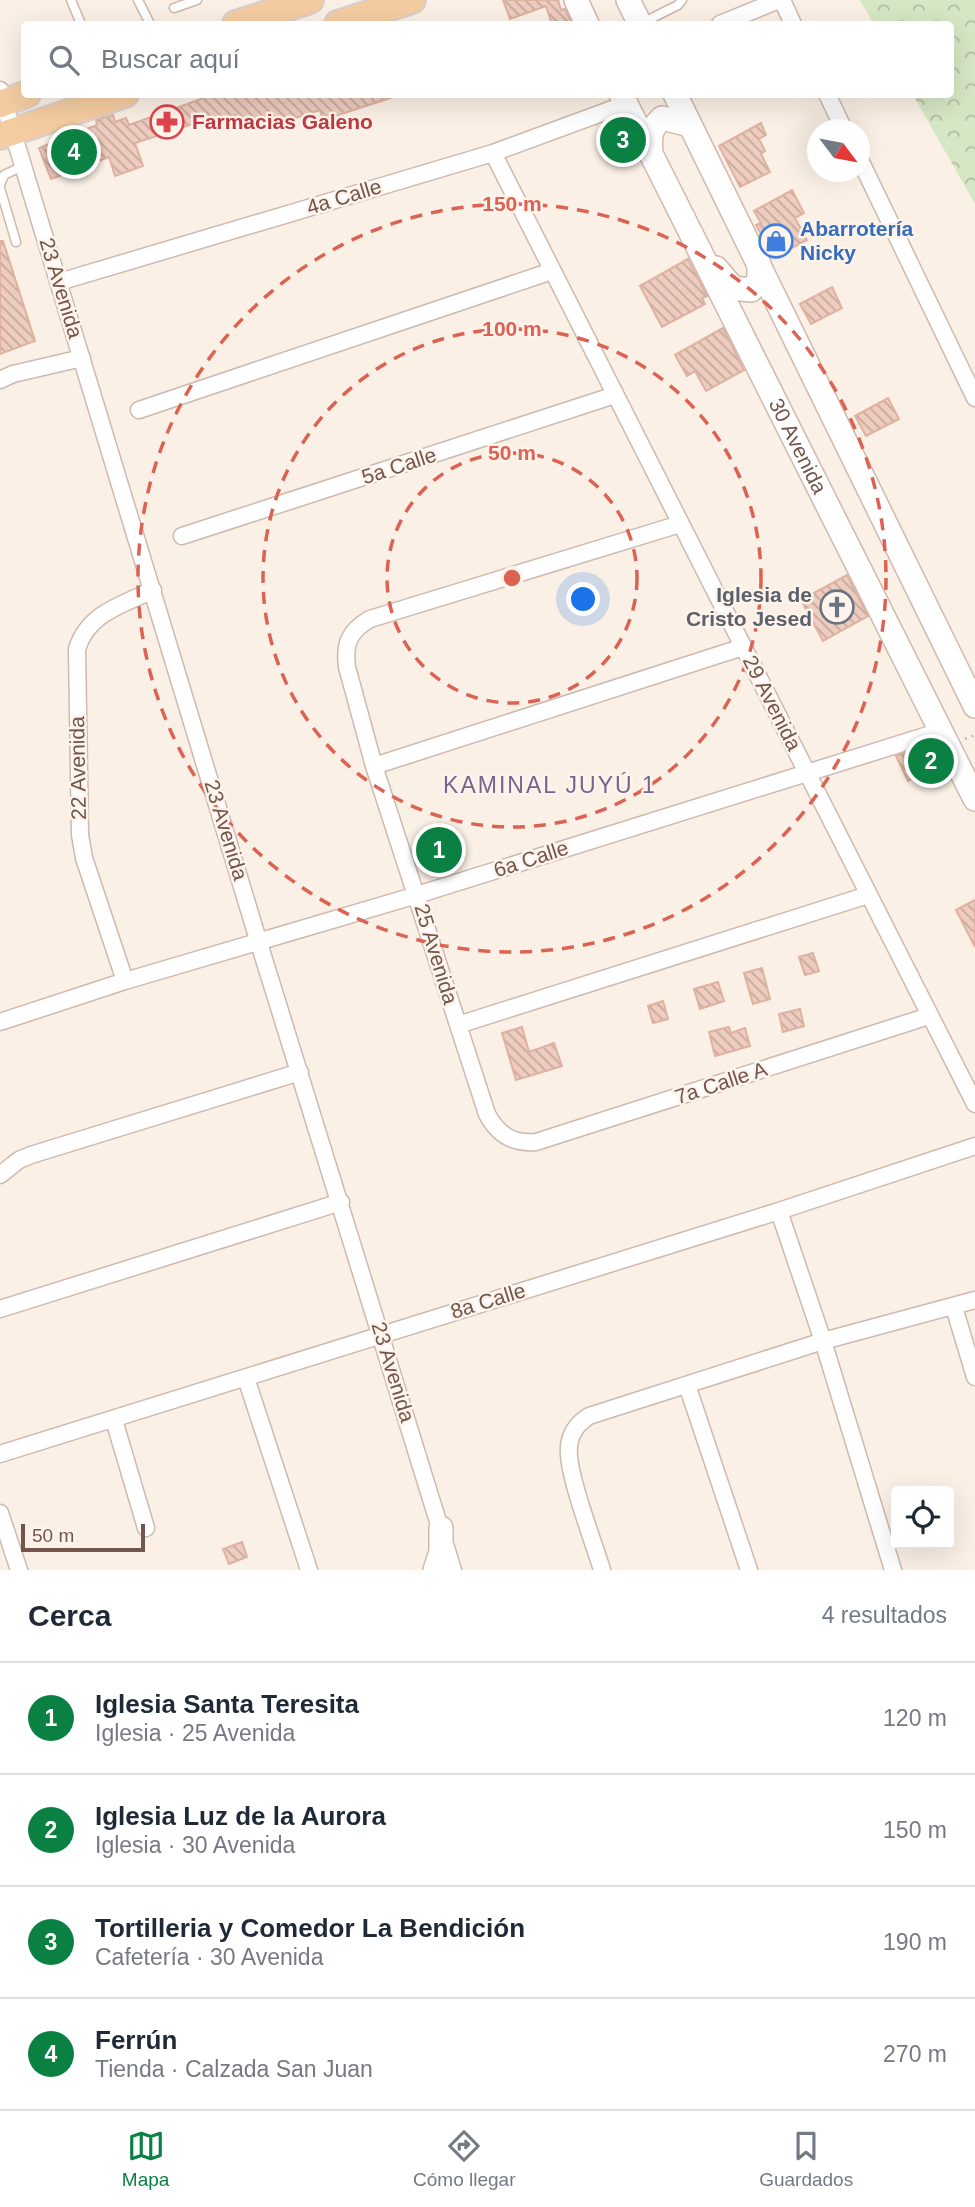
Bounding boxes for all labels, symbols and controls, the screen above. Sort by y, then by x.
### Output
search box [21,21,954,98]
icon: search [45,41,83,79]
text: Buscar aquí [101,44,240,74]
pharmacy icon: Farmacias Galeno [148,103,186,141]
place label: Farmacias Galeno [192,110,373,133]
pin: 3 [600,114,646,166]
north arrow [807,119,870,182]
pin: 4 [51,126,97,178]
street label: 4a Calle [304,174,384,219]
text: 150 m [482,192,542,215]
place label: Abarrotería Nicky [800,217,914,264]
shop icon: Abarrotería Nicky [757,222,795,260]
street label: 23 Avenida [35,235,88,341]
text: 100 m [482,317,542,340]
street label: 30 Avenida [765,394,832,498]
text: 50 m [488,441,536,464]
street label: 5a Calle [359,443,439,488]
centre of rings [500,566,524,590]
your location [566,582,600,616]
place label: Iglesia de Cristo Jesed [686,583,812,630]
church icon: Iglesia de Cristo Jesed [818,588,856,626]
street label: 29 Avenida [739,651,806,754]
street label: 22 Avenida [65,716,90,820]
pin: 2 [908,735,954,787]
district label: KAMINAL JUYÚ 1 [443,772,657,798]
street label: 23 Avenida [200,777,253,883]
pin: 1 [416,824,462,876]
street label: 6a Calle [491,836,571,881]
street label: 25 Avenida [410,901,463,1007]
street label: 7a Calle A [672,1057,770,1108]
street label: 8a Calle [448,1278,528,1323]
street label: 23 Avenida [367,1319,420,1425]
map controls [891,1486,954,1549]
button: locate [891,1486,954,1549]
scale bar [21,1521,145,1553]
text: 50 m [32,1525,74,1546]
text: Cerca [28,1599,111,1632]
text: 4 resultados [822,1602,947,1628]
text: Iglesia Santa Teresita [95,1689,359,1719]
text: 1 [45,1705,57,1731]
text: 120 m [883,1705,947,1731]
text: Iglesia · 25 Avenida [95,1720,295,1746]
text: Iglesia Luz de la Aurora [95,1801,386,1831]
text: 2 [45,1817,57,1843]
text: 150 m [883,1817,947,1843]
text: Iglesia · 30 Avenida [95,1832,295,1858]
text: Tortilleria y Comedor La Bendición [95,1913,525,1943]
text: 3 [45,1929,57,1955]
text: 190 m [883,1929,947,1955]
text: Cafetería · 30 Avenida [95,1944,323,1970]
text: Ferrún [95,2025,177,2055]
text: 4 [45,2041,57,2067]
text: 270 m [883,2041,947,2067]
text: Tienda · Calzada San Juan [95,2056,373,2082]
tab: Mapa [122,2127,169,2191]
tab: Cómo llegar [413,2127,515,2191]
tab: Guardados [759,2127,853,2191]

